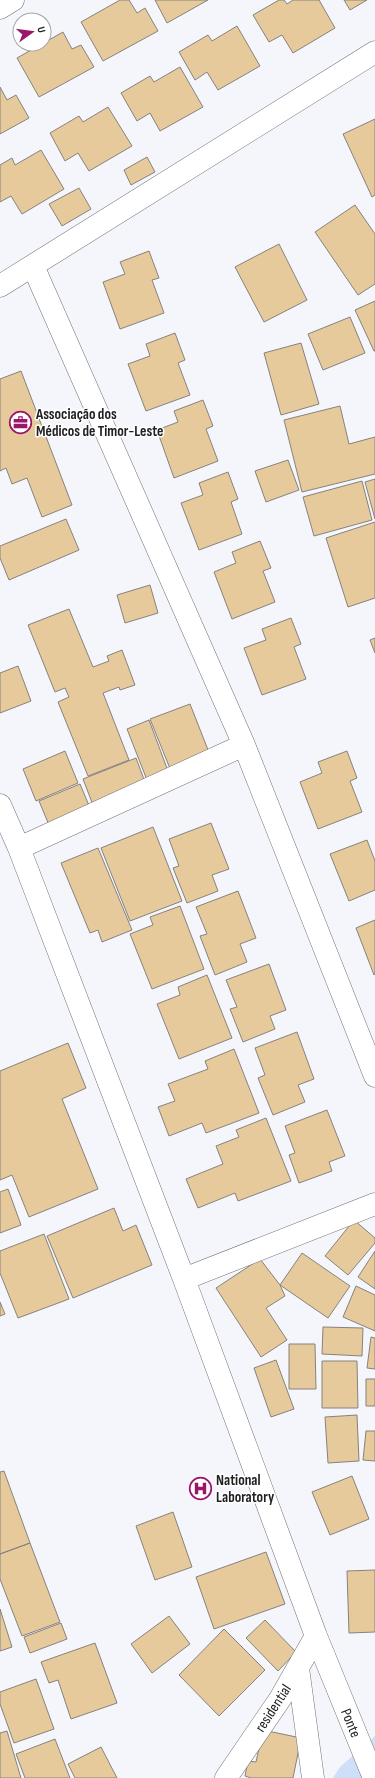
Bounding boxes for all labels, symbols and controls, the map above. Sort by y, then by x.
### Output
north arrow [12,12,52,52]
text: U [34,25,48,34]
place label: Associação dos Médicos de Timor-Leste [35,405,163,441]
office icon: Associação dos Médicos de Timor-Leste [7,410,33,436]
place label: National Laboratory [216,1471,275,1507]
hospital icon: National Laboratory [188,1476,214,1502]
street label: residential [251,1681,296,1736]
street label: Ponte [336,1706,365,1740]

